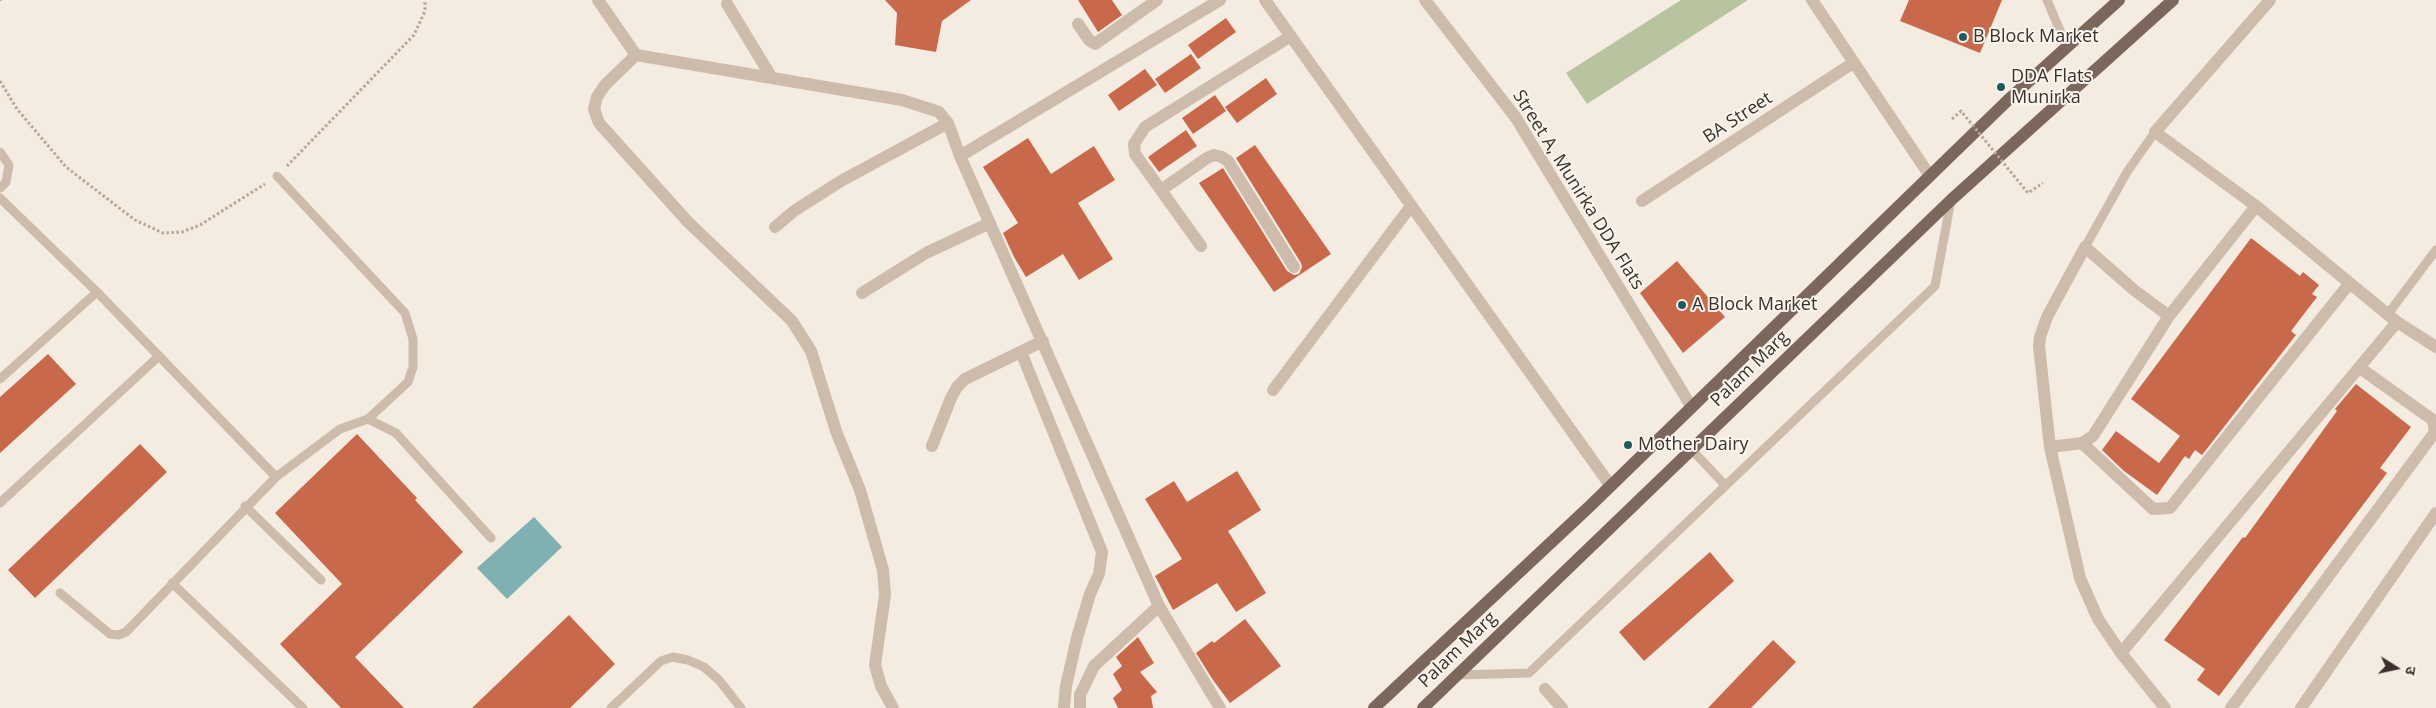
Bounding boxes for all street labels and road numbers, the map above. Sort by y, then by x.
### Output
street label: Street A, Munirka DDA Flats [1508,86,1648,294]
street label: BA Street [1699,88,1777,148]
street label: Palam Marg [1707,326,1793,412]
street label: Palam Marg [1415,607,1501,693]

